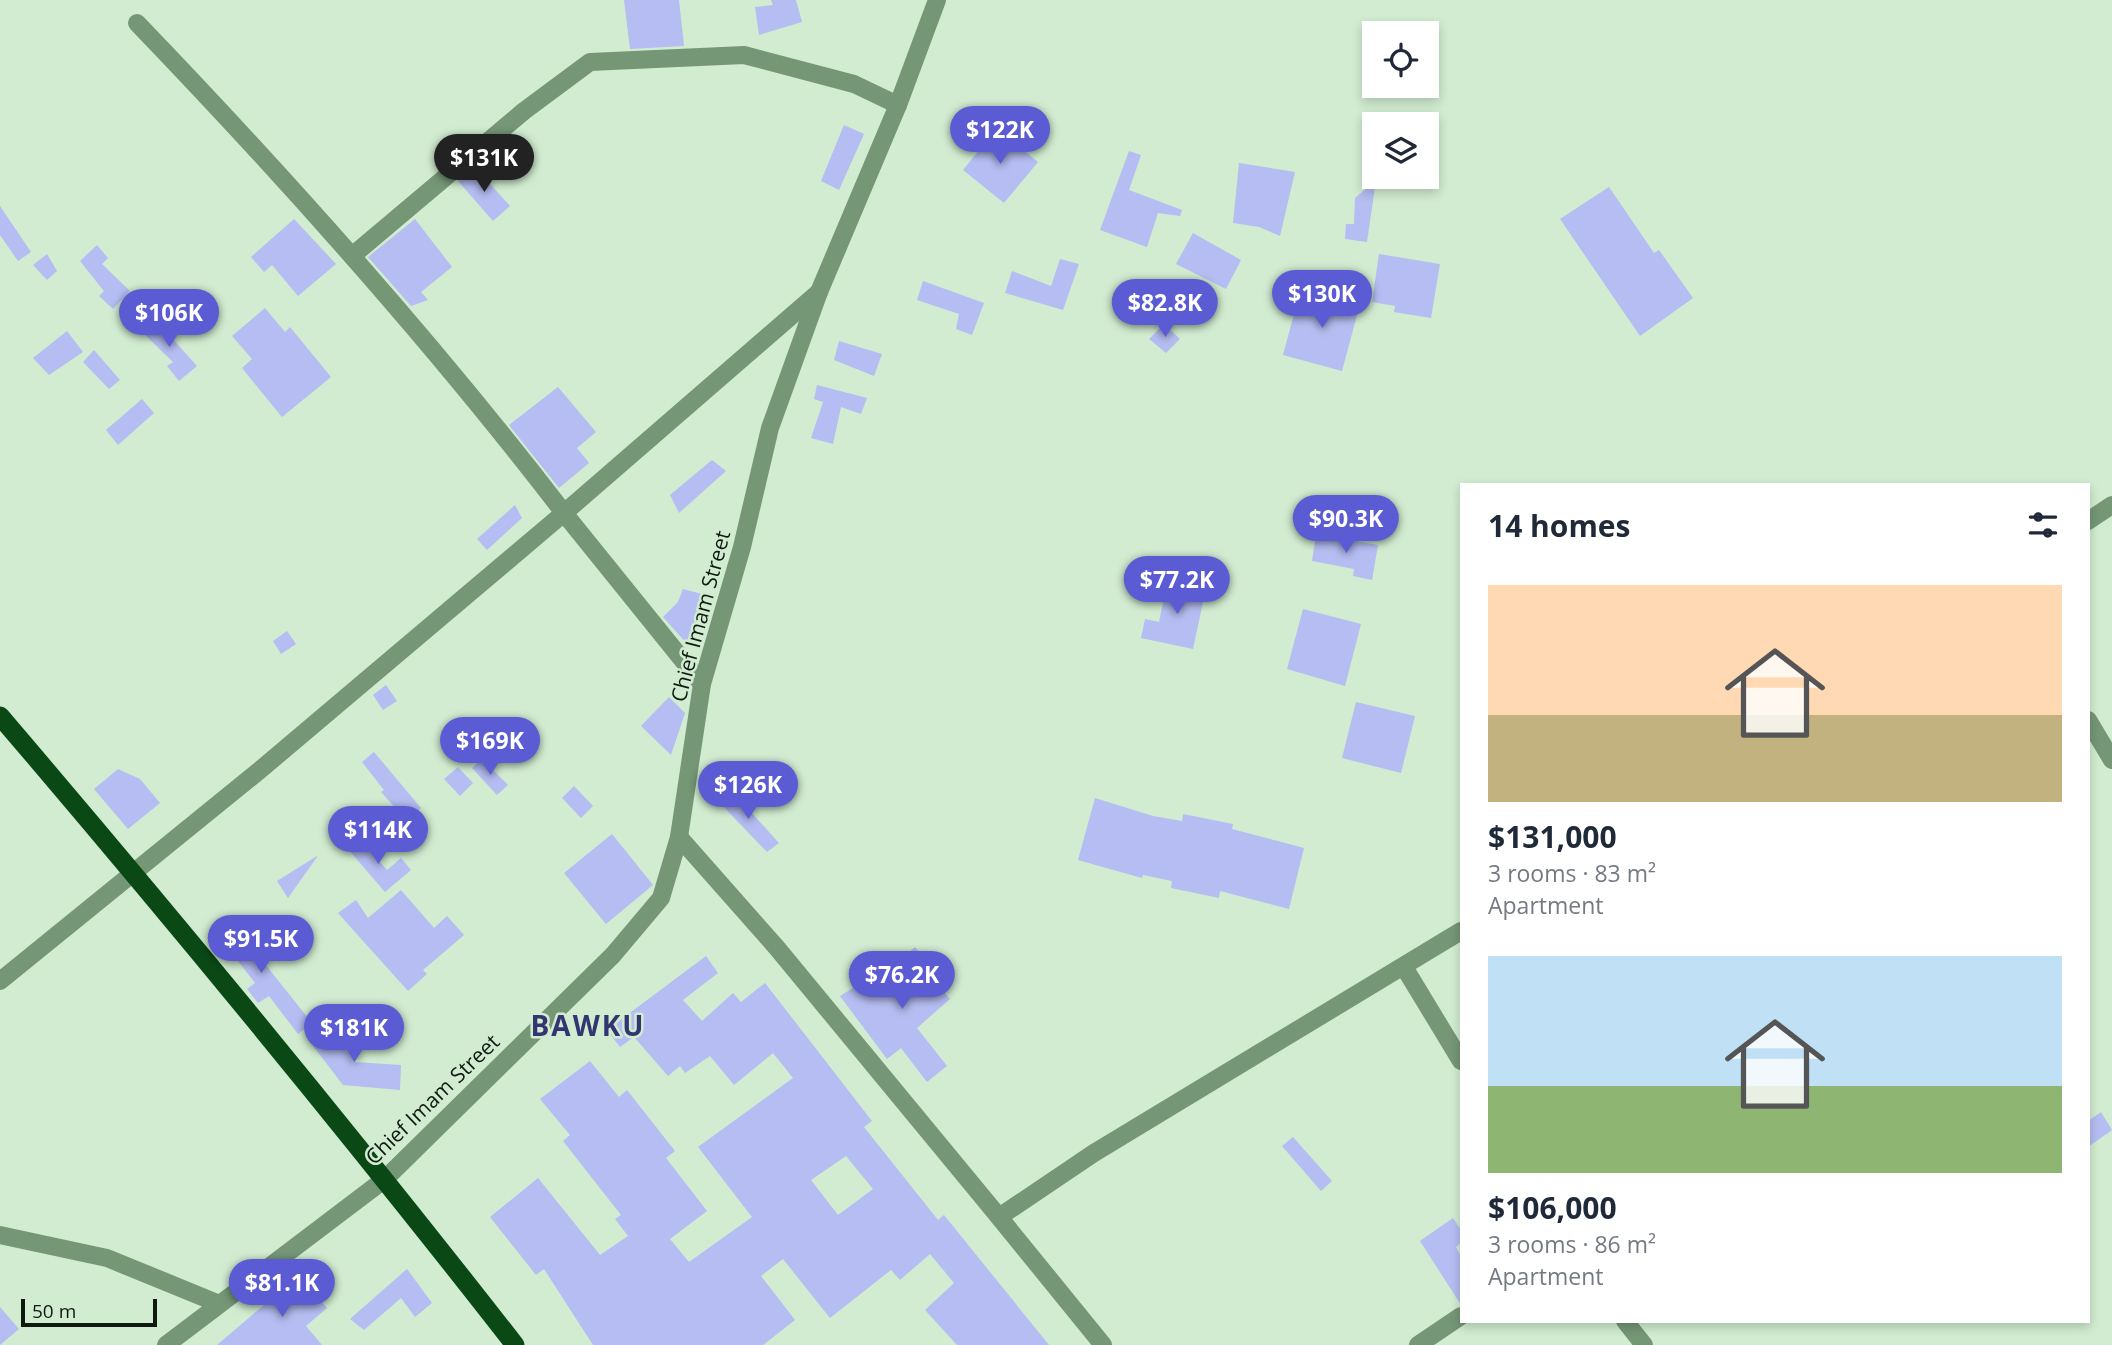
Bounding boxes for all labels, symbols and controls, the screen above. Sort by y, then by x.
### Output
map controls [1362,21,1439,189]
button: locate [1362,21,1439,98]
pin: $122K [951,106,1049,166]
button: layers [1362,112,1439,189]
text: $122K [966,113,1034,145]
pin: $131K [435,134,533,194]
text: $131K [450,141,518,173]
pin: $130K [1273,270,1371,330]
text: $130K [1288,277,1356,309]
pin: $82.8K [1108,280,1222,339]
text: $82.8K [1128,286,1202,318]
pin: $106K [120,290,218,349]
text: $106K [135,296,203,328]
pin: $90.3K [1289,496,1403,555]
text: $90.3K [1309,502,1383,534]
text: 14 homes [1488,505,1631,546]
icon: filters [2024,506,2062,544]
street label: Chief Imam Street [664,527,736,705]
pin: $77.2K [1120,556,1234,616]
text: $77.2K [1140,563,1214,595]
icon: home [1712,630,1838,756]
pin: $169K [441,718,539,777]
text: $169K [456,724,524,756]
pin: $126K [699,762,797,821]
text: $126K [714,768,782,800]
pin: $114K [329,806,427,866]
text: $114K [344,813,412,845]
text: $131,000 [1488,816,1617,857]
text: 3 rooms · 83 m² [1488,857,1656,889]
text: Apartment [1488,889,1604,921]
pin: $91.5K [204,916,318,975]
text: $91.5K [224,922,298,954]
pin: $76.2K [845,951,959,1011]
text: $76.2K [865,958,939,990]
icon: home [1712,1001,1838,1127]
pin: $181K [305,1004,403,1064]
district label: BAWKU [531,1006,645,1044]
text: $181K [320,1011,388,1043]
street label: Chief Imam Street [359,1028,505,1170]
text: $106,000 [1488,1187,1617,1228]
text: 3 rooms · 86 m² [1488,1228,1656,1260]
pin: $81.1K [225,1260,339,1319]
text: Apartment [1488,1260,1604,1292]
text: $81.1K [245,1266,319,1298]
scale bar [21,1296,158,1328]
text: 50 m [32,1298,76,1324]

